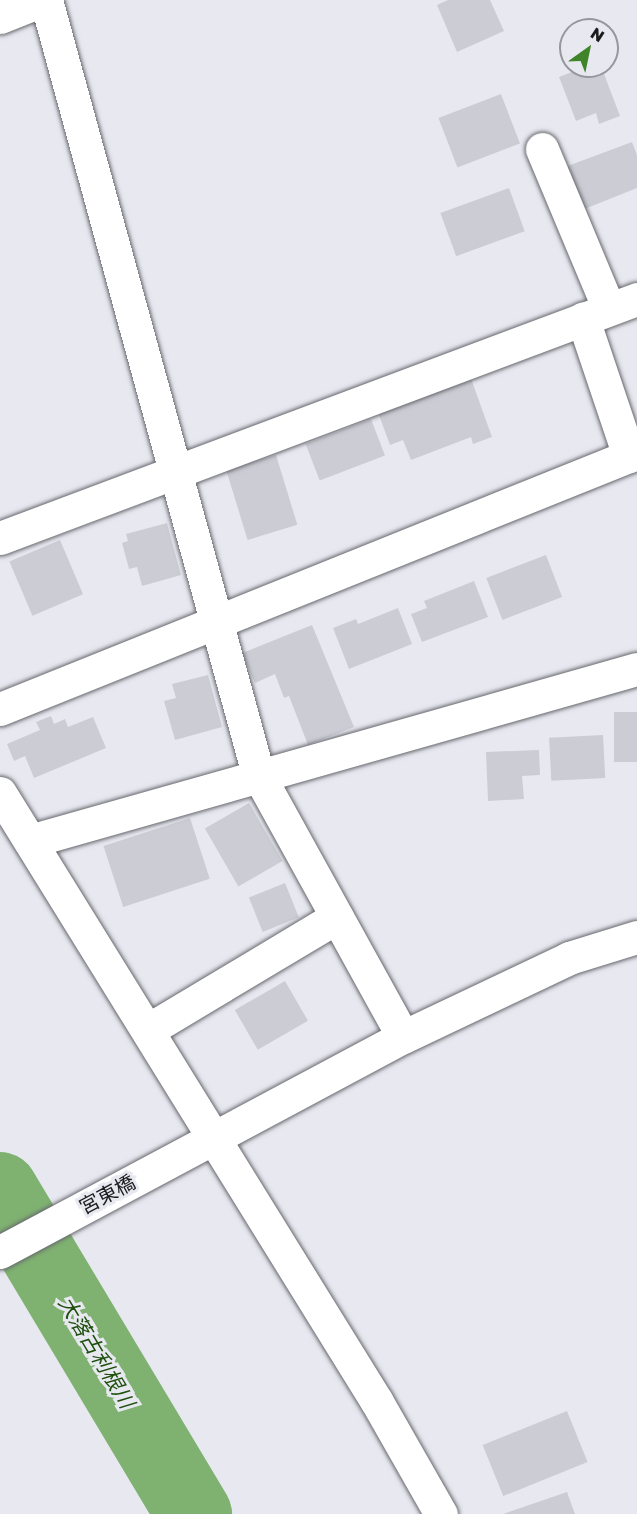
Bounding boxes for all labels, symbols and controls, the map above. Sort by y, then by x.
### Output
north arrow [559,18,619,78]
text: N [587,23,608,46]
street label: 宮東橋 [75,1169,139,1219]
water label: 大落古利根川 [54,1292,140,1412]

